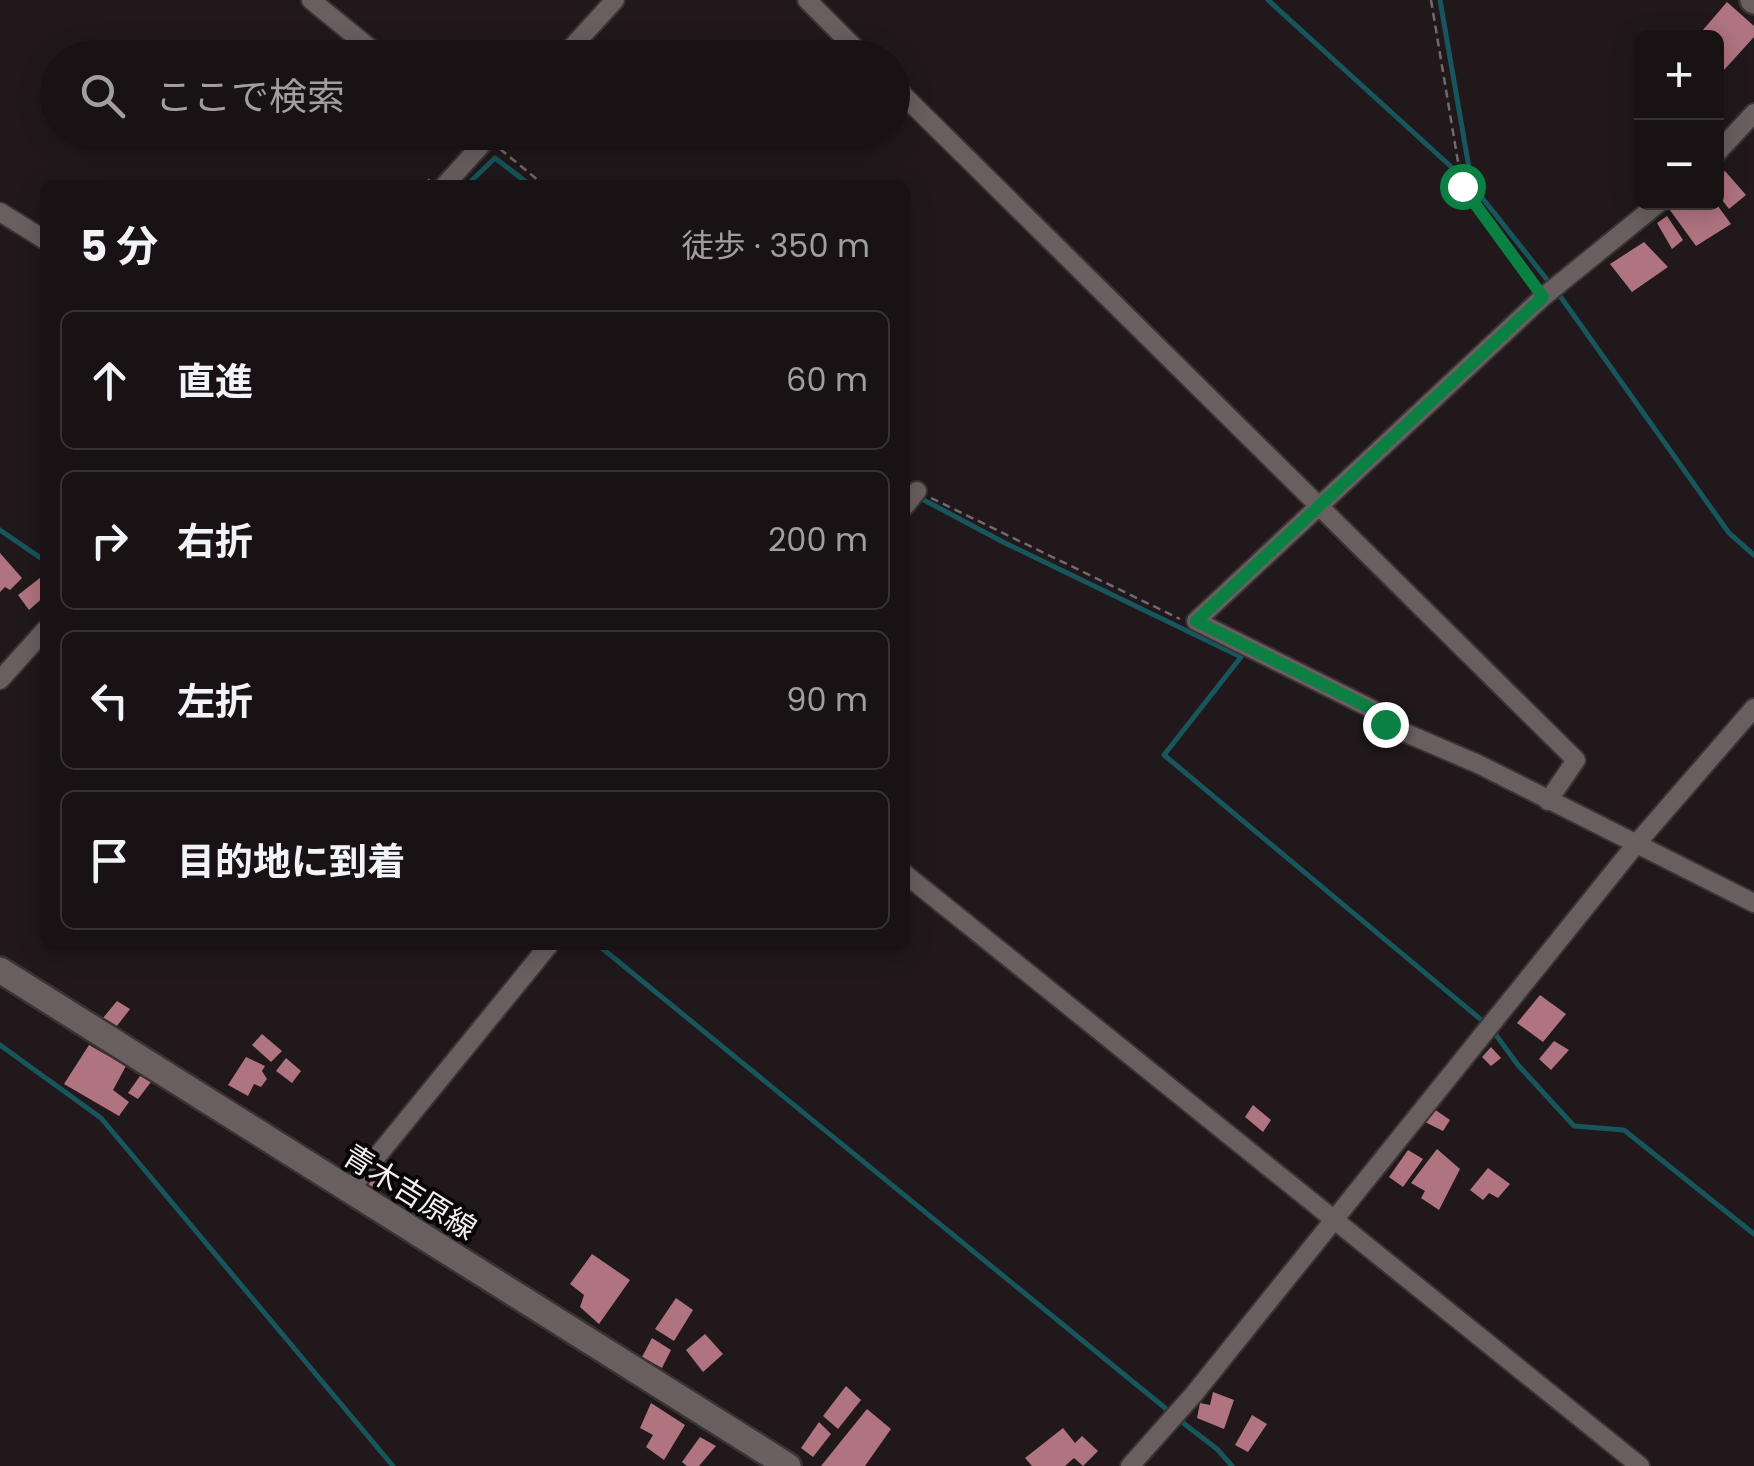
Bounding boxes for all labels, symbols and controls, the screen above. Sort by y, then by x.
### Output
map controls [1634,30,1724,210]
button: + [1634,30,1724,120]
search box [40,40,910,150]
icon: search [75,68,130,123]
text: ここで検索 [155,70,345,123]
button: − [1634,120,1724,210]
route start [1440,164,1486,210]
text: 5 分 [80,217,158,276]
text: 徒歩 · 350 m [682,223,870,268]
icon: ahead [82,353,137,408]
text: 直進 [177,355,253,408]
text: 60 m [786,357,868,402]
icon: right [82,513,137,568]
text: 右折 [177,515,253,568]
text: 200 m [768,517,868,562]
icon: left [82,673,137,728]
text: 左折 [177,675,253,728]
text: 90 m [786,677,868,722]
route end [1363,702,1409,748]
icon: arrive [82,833,137,888]
text: 目的地に到着 [177,835,405,888]
street label: 青木吉原線 [335,1134,485,1250]

